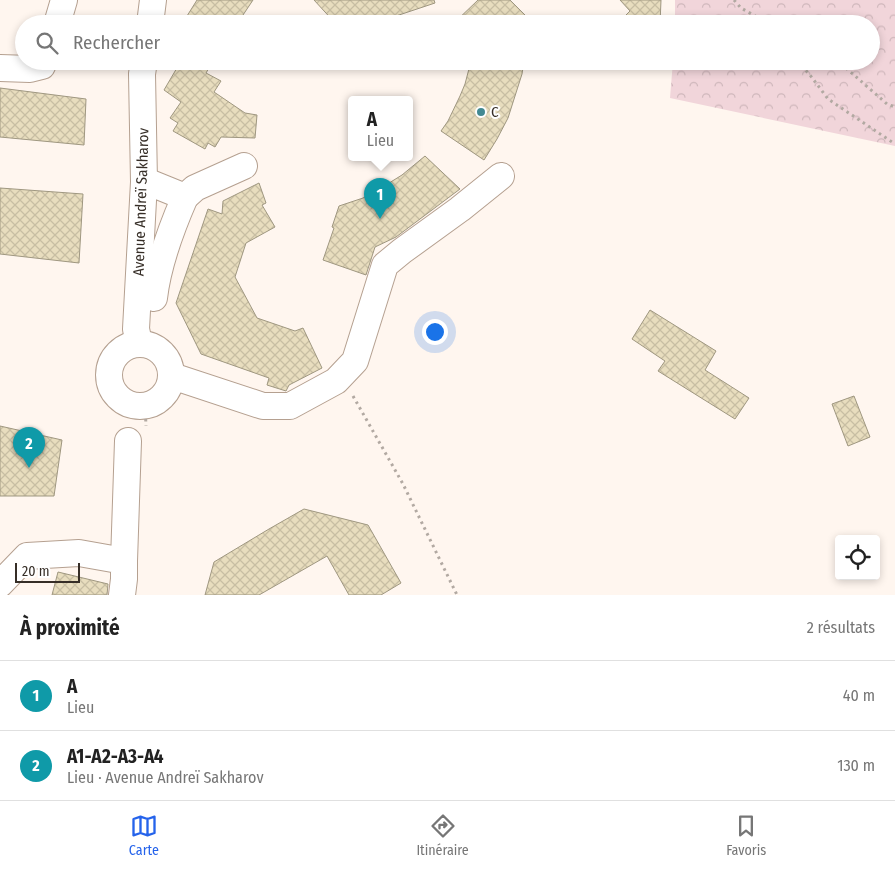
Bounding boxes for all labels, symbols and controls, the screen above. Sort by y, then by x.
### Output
search box [15,15,880,70]
icon: search [33,29,61,57]
text: Rechercher [73,31,160,54]
popup [348,96,413,161]
place label: C [491,103,499,121]
marker: C [475,106,487,118]
text: A [367,108,377,131]
street label: Avenue Andreï Sakharov [129,127,153,276]
text: Lieu [367,131,394,150]
pin: 1 [364,178,396,219]
your location [422,319,448,345]
pin: 2 [13,427,45,468]
map controls [835,535,880,580]
button: locate [835,535,880,580]
scale bar [15,560,80,583]
text: 20 m [22,563,50,580]
text: À proximité [20,615,120,641]
text: 2 résultats [807,618,875,637]
text: A [67,675,77,698]
text: 1 [33,686,39,705]
text: 40 m [843,686,875,705]
text: Lieu [67,698,94,717]
text: A1-A2-A3-A4 [67,745,164,768]
text: 2 [32,756,40,775]
text: 130 m [837,756,875,775]
text: Lieu · Avenue Andreï Sakharov [67,768,264,787]
tab: Carte [129,812,159,859]
tab: Itinéraire [416,812,469,859]
tab: Favoris [726,812,766,859]

